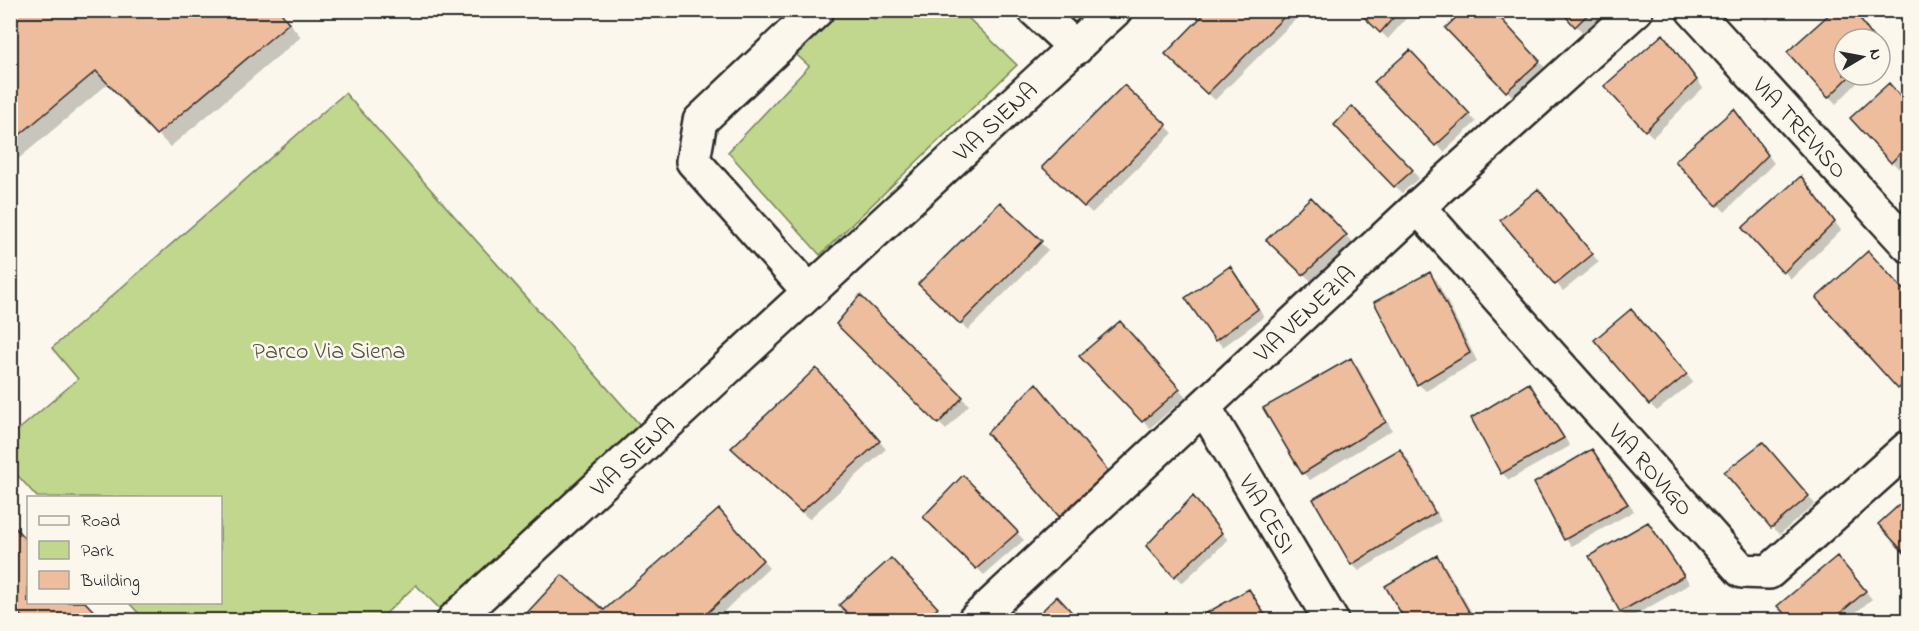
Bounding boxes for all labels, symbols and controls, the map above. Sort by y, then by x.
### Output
north arrow [1832,27,1892,87]
text: N [1862,47,1888,62]
street label: VIA TREVISO [1742,69,1854,188]
street label: VIA SIENA [946,74,1047,172]
street label: VIA VENEZIA [1246,258,1365,372]
park label: Parco Via Siena [252,335,406,370]
street label: VIA SIENA [583,409,684,507]
street label: VIA ROVIGO [1598,416,1700,525]
street label: VIA CESI [1228,468,1303,561]
legend [27,496,222,604]
text: Road [81,509,120,535]
text: Park [81,539,114,565]
text: Building [80,569,140,596]

